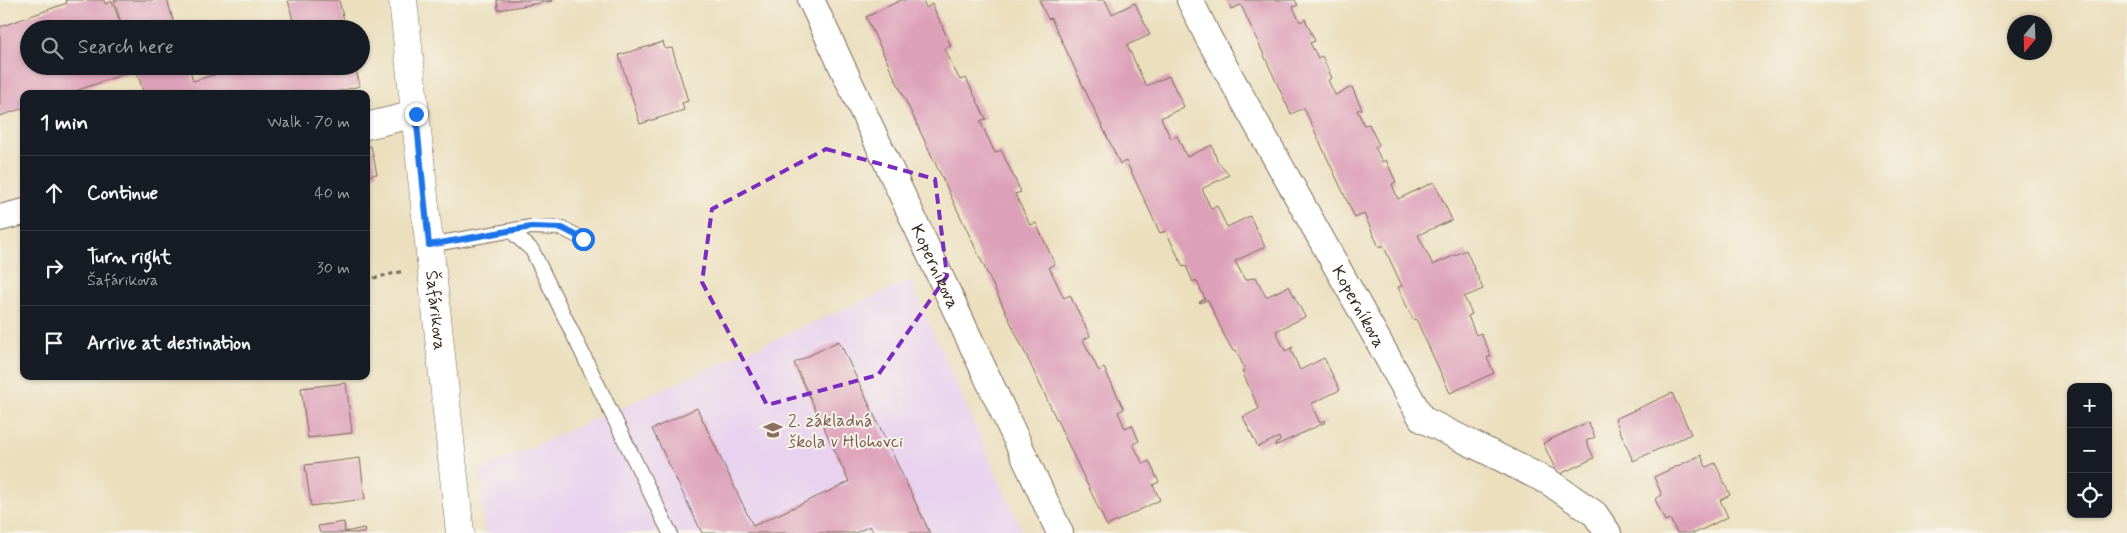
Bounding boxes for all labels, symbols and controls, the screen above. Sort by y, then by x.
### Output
north arrow [2007,15,2052,60]
search box [20,20,370,75]
icon: search [38,34,66,62]
text: Search here [78,35,174,60]
route end [405,103,428,126]
text: 1 min [40,109,88,137]
text: Walk · 70 m [267,112,350,133]
icon: ahead [40,179,68,207]
text: Continue [87,181,158,206]
text: 40 m [314,183,350,204]
street label: Koperníkova [904,221,965,313]
route start [572,228,595,251]
text: Turn right [87,245,171,270]
icon: right [40,254,68,282]
text: 30 m [317,258,350,279]
street label: Koperníkova [1325,261,1391,352]
street label: Šafárikova [419,269,451,351]
text: Šafárikova [87,270,158,291]
icon: arrive [40,329,68,357]
text: Arrive at destination [87,331,251,356]
map controls [2067,383,2112,518]
button: + [2067,383,2112,428]
place label: 2. základná škola v Hlohovci [788,409,903,454]
school or university icon: 2. základná škola v Hlohovci [762,419,784,441]
button: − [2067,428,2112,473]
button: locate [2067,473,2112,518]

